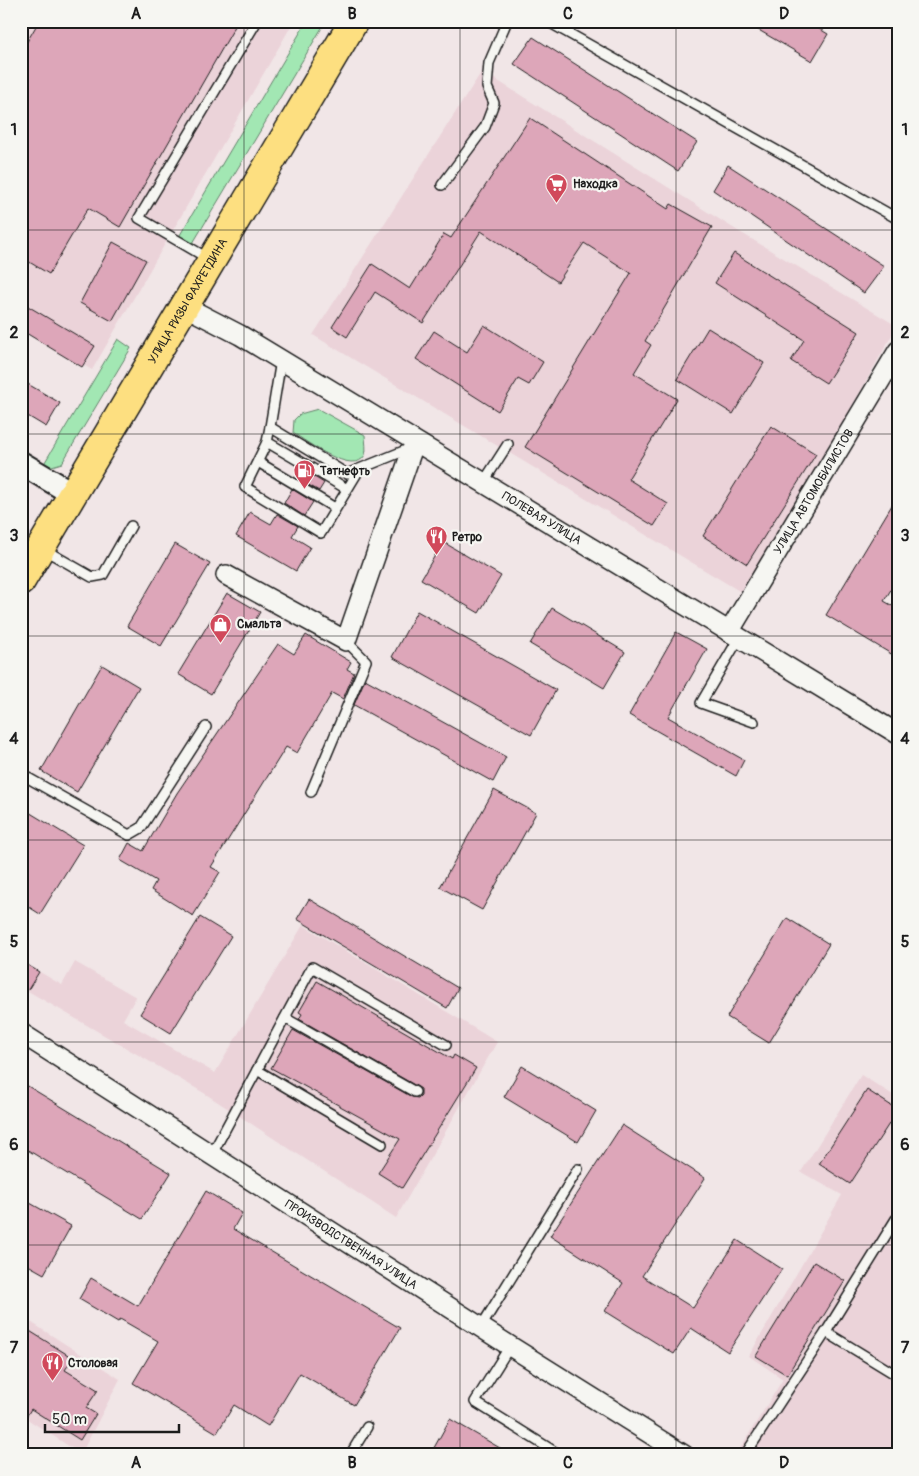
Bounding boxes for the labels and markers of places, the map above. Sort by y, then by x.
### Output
supermarket icon: Находка [545,172,569,203]
place label: Находка [573,177,618,192]
fuel station icon: Татнефть [292,459,316,490]
place label: Татнефть [319,464,371,479]
restaurant icon: Ретро [424,525,448,556]
place label: Ретро [452,530,483,545]
shop icon: Смальта [209,612,233,643]
place label: Смальта [237,617,282,632]
restaurant icon: Столовая [40,1351,64,1382]
place label: Столовая [68,1356,118,1371]

